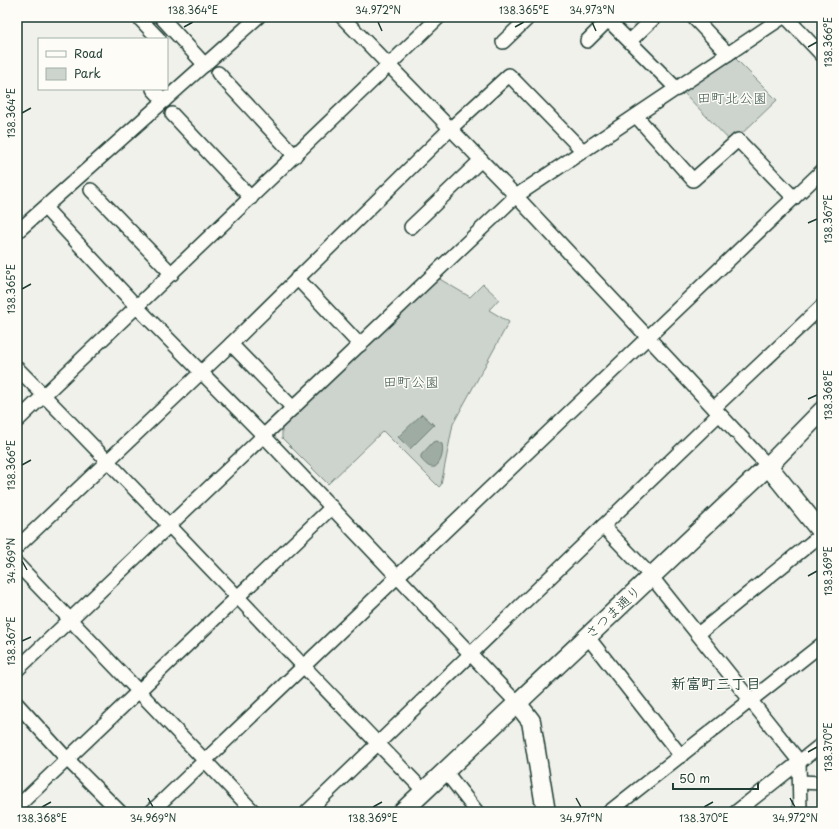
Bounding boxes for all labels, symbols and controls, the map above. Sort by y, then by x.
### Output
text: 138.364°E [168,2,218,17]
text: 34.972°N [355,2,401,17]
text: 138.365°E [499,2,549,17]
text: 34.973°N [569,2,615,17]
text: 138.366°E [820,17,835,67]
legend [38,38,168,90]
text: Road [74,44,103,62]
text: Park [74,64,101,82]
park label: 田町北公園 [697,87,767,108]
text: 138.364°E [3,88,18,138]
text: 138.367°E [820,194,835,244]
text: 138.365°E [3,264,18,314]
text: 138.368°E [820,370,835,420]
park label: 田町公園 [383,371,439,392]
text: 138.366°E [3,440,18,490]
text: 34.969°N [3,538,18,584]
text: 138.369°E [820,546,835,596]
street label: さつま通り [580,580,645,643]
text: 138.367°E [3,616,18,666]
district label: 新富町三丁目 [671,671,761,694]
text: 138.370°E [820,722,835,772]
scale bar [673,765,758,791]
text: 50 m [679,769,710,787]
text: 138.368°E [17,810,67,825]
text: 34.969°N [130,810,176,825]
text: 138.369°E [348,810,398,825]
text: 34.971°N [559,810,603,825]
text: 138.370°E [679,810,729,825]
text: 34.972°N [772,810,818,825]

